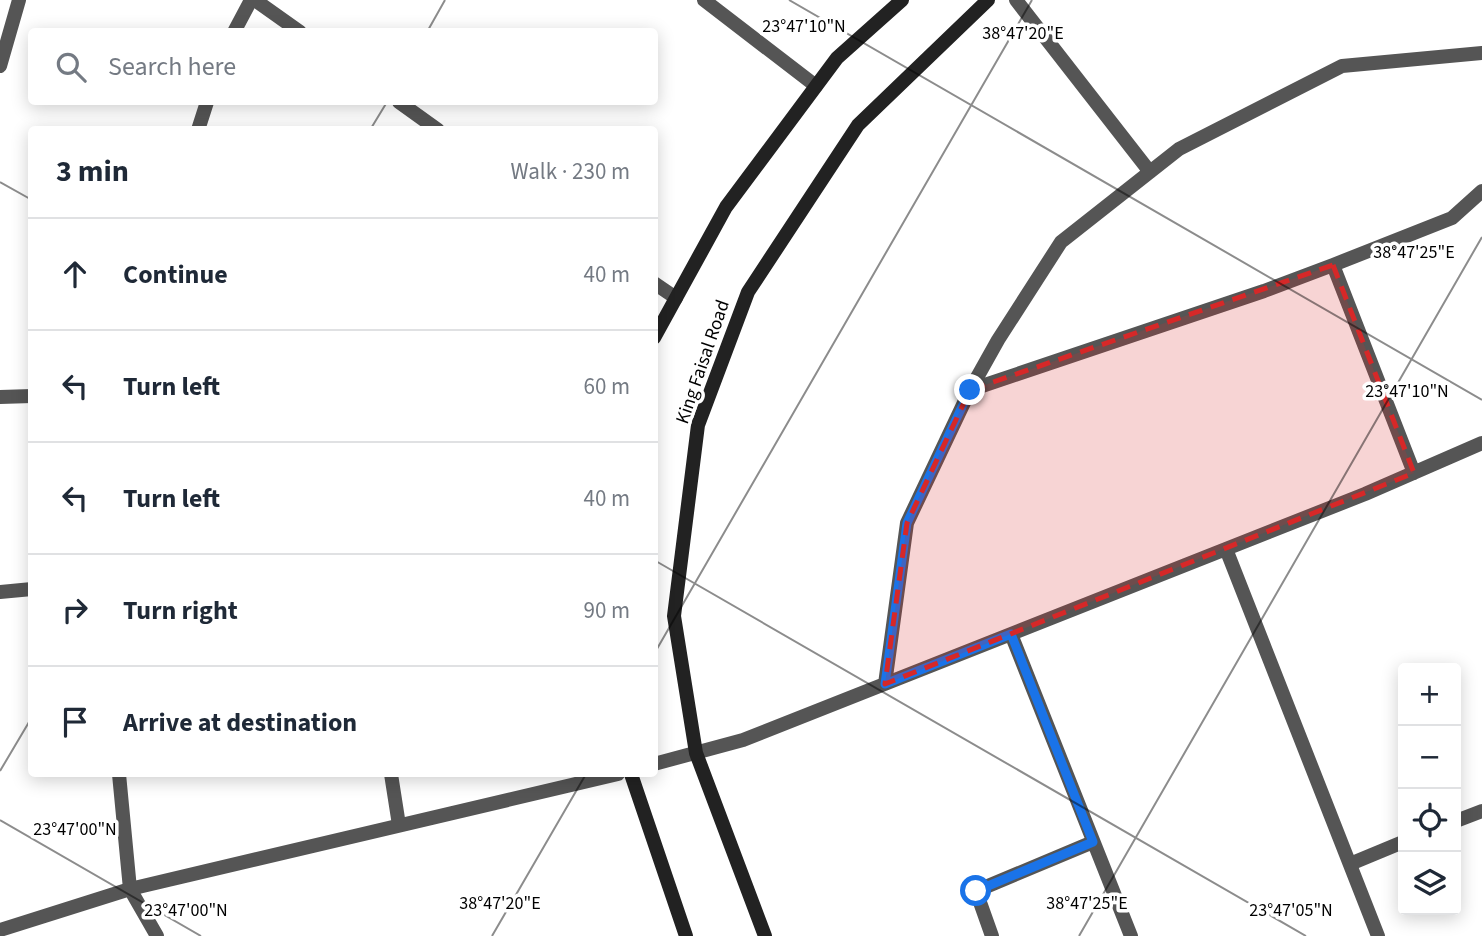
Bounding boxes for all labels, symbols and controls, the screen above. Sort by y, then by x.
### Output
text: 23°47'10"N [762,14,846,39]
text: 38°47'20"E [982,21,1064,46]
search box [28,28,658,105]
icon: search [52,48,90,86]
text: Search here [108,48,236,85]
text: 3 min [56,150,129,193]
text: Walk · 230 m [511,155,630,188]
text: 38°47'25"E [1373,240,1455,265]
icon: ahead [56,255,94,293]
text: Continue [123,256,228,293]
text: 40 m [583,258,630,291]
street label: King Faisal Road [669,296,737,428]
icon: left [56,367,94,405]
text: Turn left [123,368,220,405]
text: 60 m [583,370,630,403]
route end [954,374,985,405]
text: 23°47'10"N [1365,379,1449,404]
icon: left [56,479,94,517]
text: Turn left [123,480,220,517]
text: 40 m [583,482,630,515]
icon: right [56,591,94,629]
text: Turn right [123,592,238,629]
text: 90 m [583,594,630,627]
map controls [1398,663,1461,915]
button: + [1398,663,1461,726]
icon: arrive [56,703,94,741]
text: Arrive at destination [123,704,357,741]
button: − [1398,726,1461,789]
button: locate [1398,789,1461,852]
text: 23°47'00"N [33,817,117,842]
button: layers [1398,852,1461,915]
route start [960,875,991,906]
text: 38°47'20"E [459,891,541,916]
text: 38°47'25"E [1046,891,1128,916]
text: 23°47'00"N [144,898,228,923]
text: 23°47'05"N [1249,898,1333,923]

